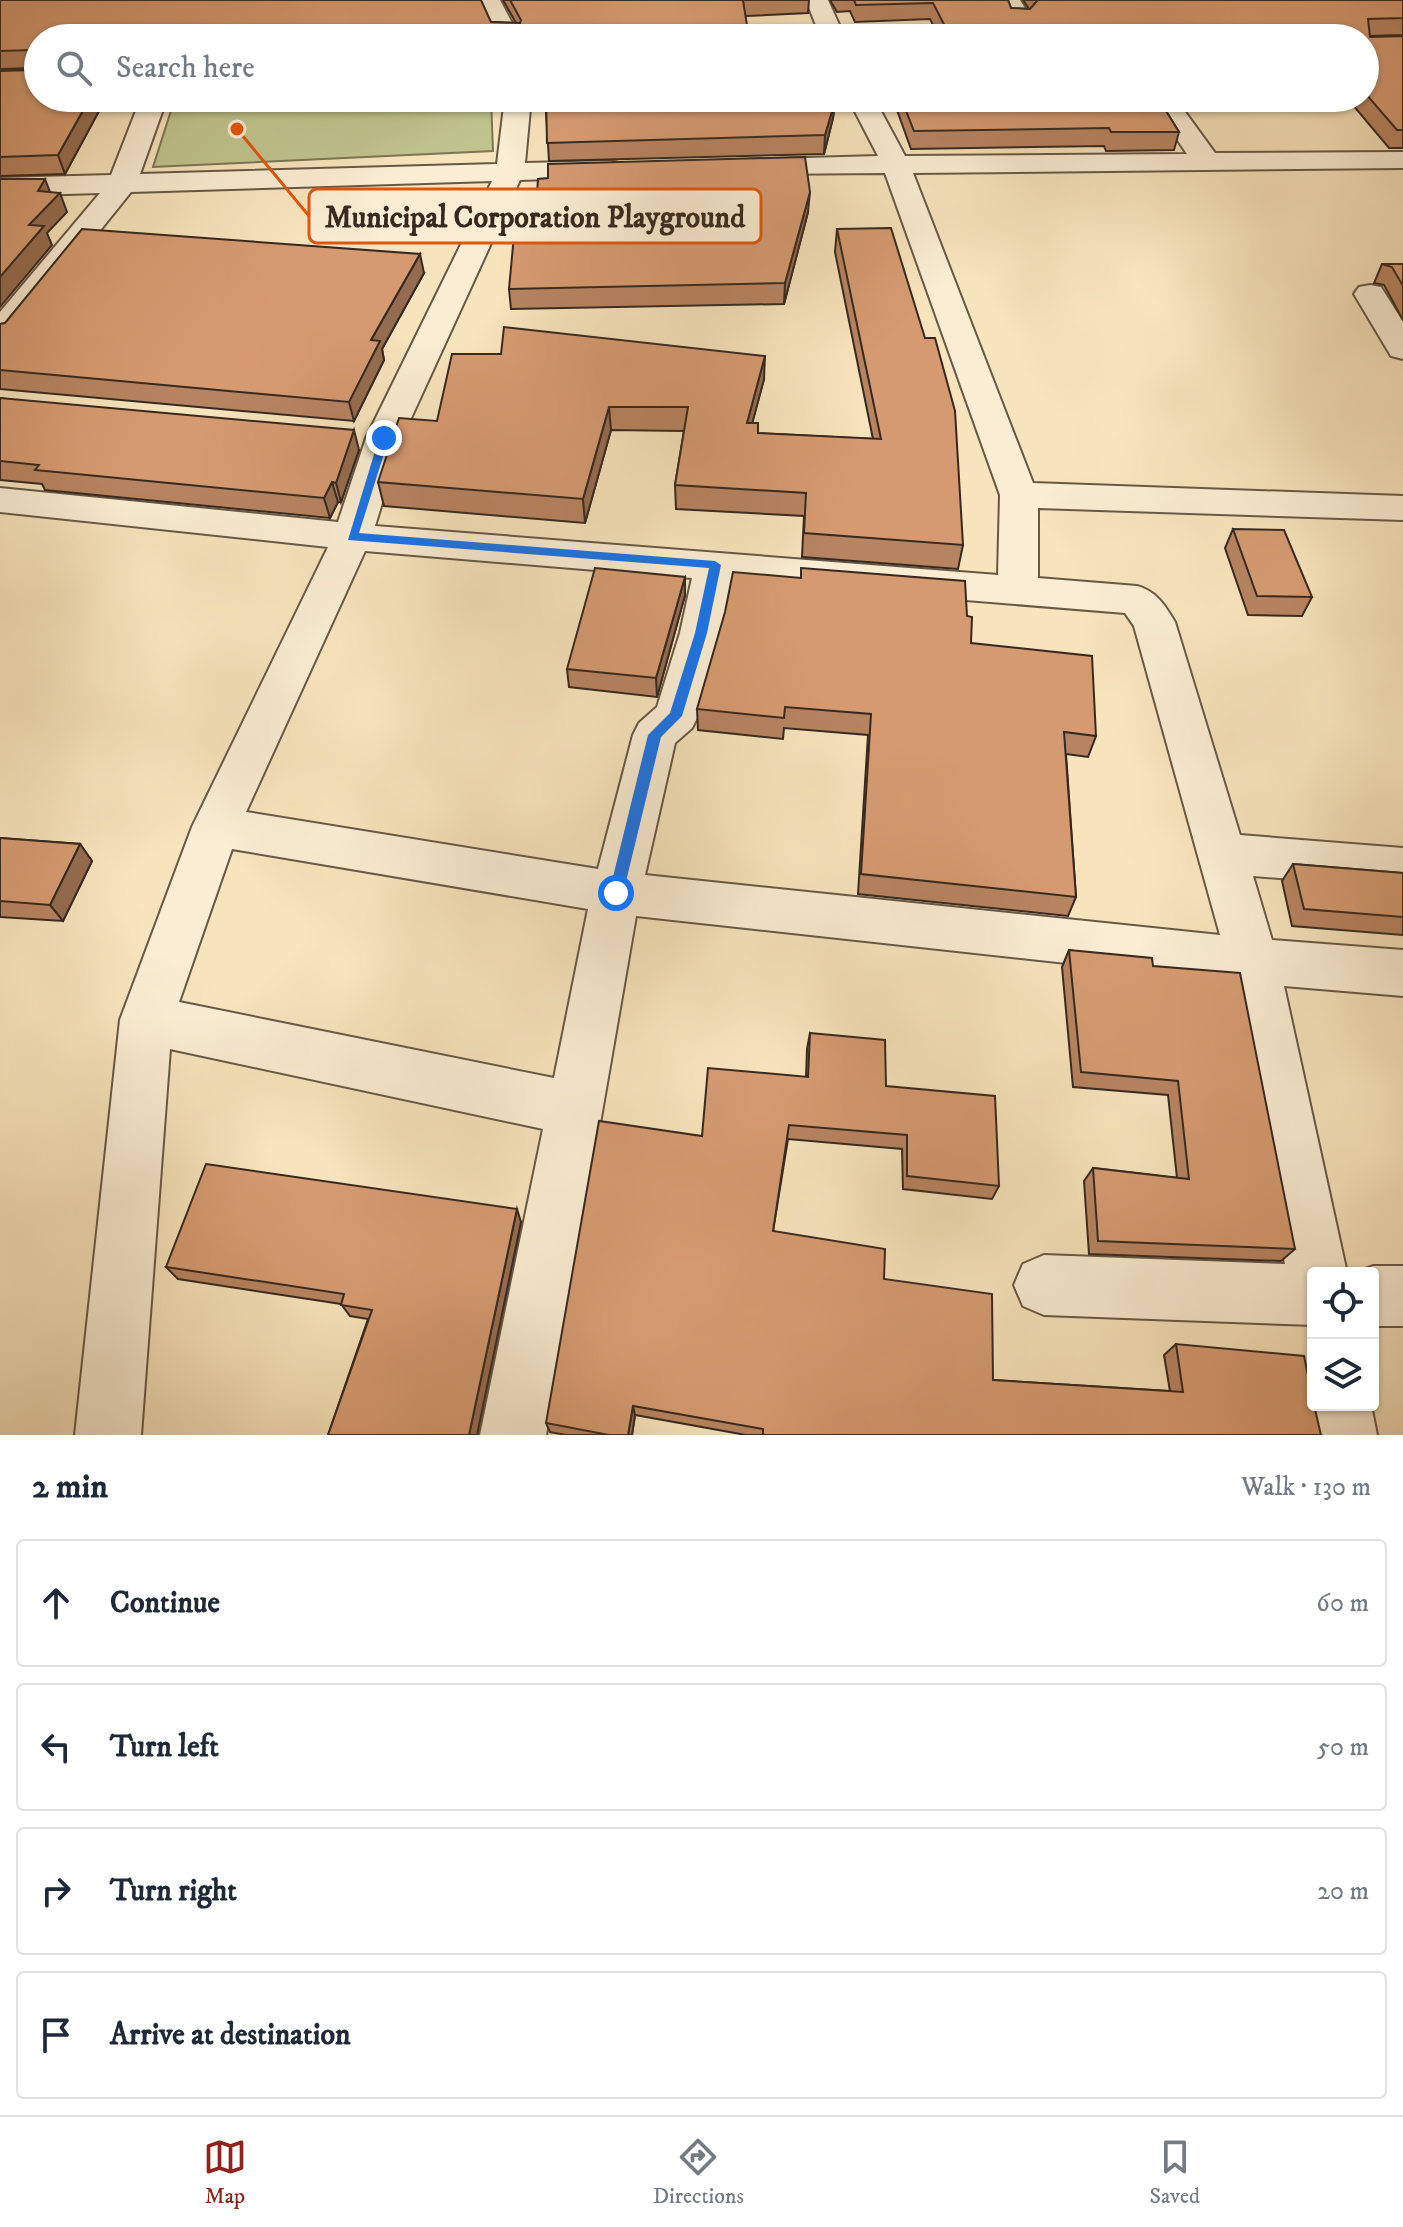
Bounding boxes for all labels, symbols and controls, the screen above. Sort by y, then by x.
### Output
search box [24,24,1379,112]
icon: search [52,46,96,90]
text: Search here [116,50,255,87]
callout: Municipal Corporation Playground [309,189,761,243]
text: Municipal Corporation Playground [325,200,746,237]
route end [366,420,402,456]
route start [598,875,634,911]
map controls [1307,1267,1379,1411]
button: locate [1307,1267,1379,1339]
button: layers [1307,1339,1379,1411]
text: 2 min [32,1466,108,1508]
text: Walk · 130 m [1241,1471,1371,1504]
icon: ahead [34,1581,78,1625]
text: Continue [110,1585,220,1622]
text: 60 m [1316,1587,1369,1620]
icon: left [34,1725,78,1769]
text: Turn left [110,1729,219,1766]
text: 50 m [1317,1731,1369,1764]
icon: right [34,1869,78,1913]
text: Turn right [110,1873,237,1910]
text: 20 m [1317,1875,1369,1908]
icon: arrive [34,2013,78,2057]
text: Arrive at destination [110,2017,351,2054]
tab: Map [203,2135,247,2210]
tab: Directions [653,2135,744,2210]
tab: Saved [1150,2135,1200,2210]

